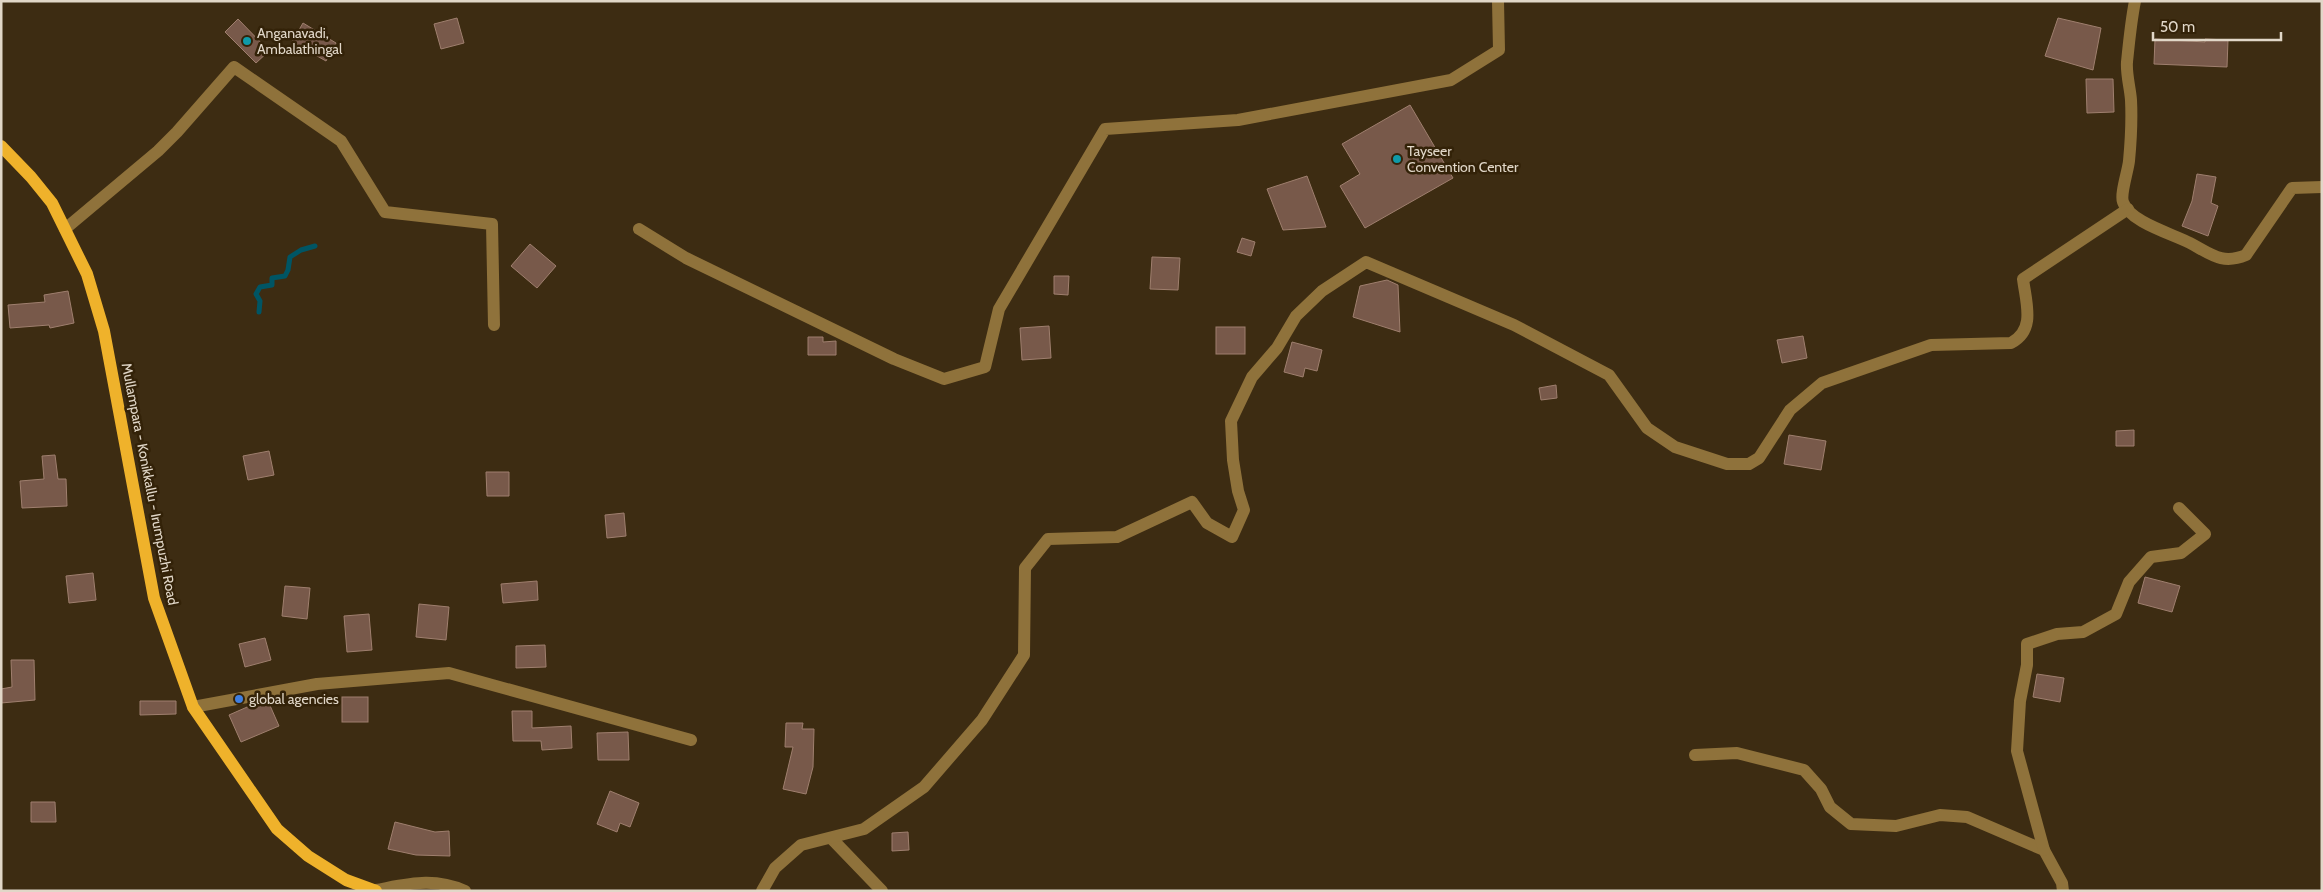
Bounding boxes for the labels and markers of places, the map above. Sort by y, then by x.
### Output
place label: Anganavadi, Ambalathingal [257,24,343,58]
marker: Anganavadi, Ambalathingal [241,35,253,47]
place label: Tayseer Convention Center [1407,142,1519,176]
marker: Tayseer Convention Center [1391,153,1403,165]
place label: global agencies [249,690,339,708]
marker: global agencies [233,693,245,705]

